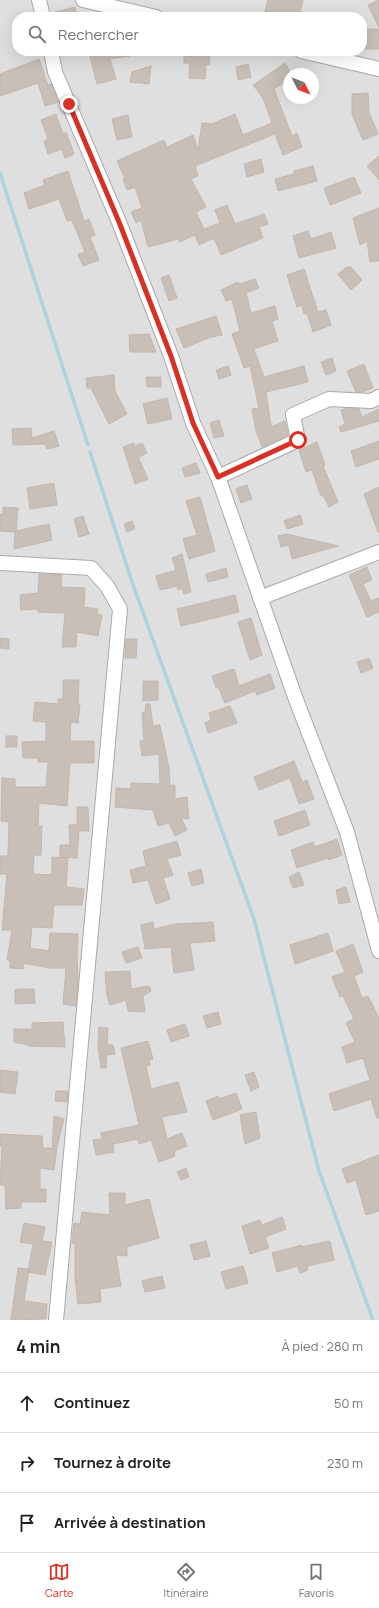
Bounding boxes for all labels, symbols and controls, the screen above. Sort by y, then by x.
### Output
search box [12,12,367,56]
icon: search [26,23,48,45]
text: Rechercher [58,24,139,45]
north arrow [283,68,319,104]
route end [60,95,78,113]
route start [289,431,307,449]
text: 4 min [16,1335,60,1358]
text: À pied · 280 m [281,1337,363,1355]
icon: ahead [16,1392,38,1414]
text: Continuez [54,1392,130,1413]
text: 50 m [334,1394,363,1412]
icon: right [16,1452,38,1474]
text: Tournez à droite [54,1452,171,1473]
text: 230 m [327,1454,363,1472]
icon: arrive [16,1512,38,1534]
text: Arrivée à destination [54,1512,206,1533]
tab: Carte [45,1561,74,1600]
tab: Itinéraire [163,1561,209,1600]
tab: Favoris [299,1561,334,1600]

